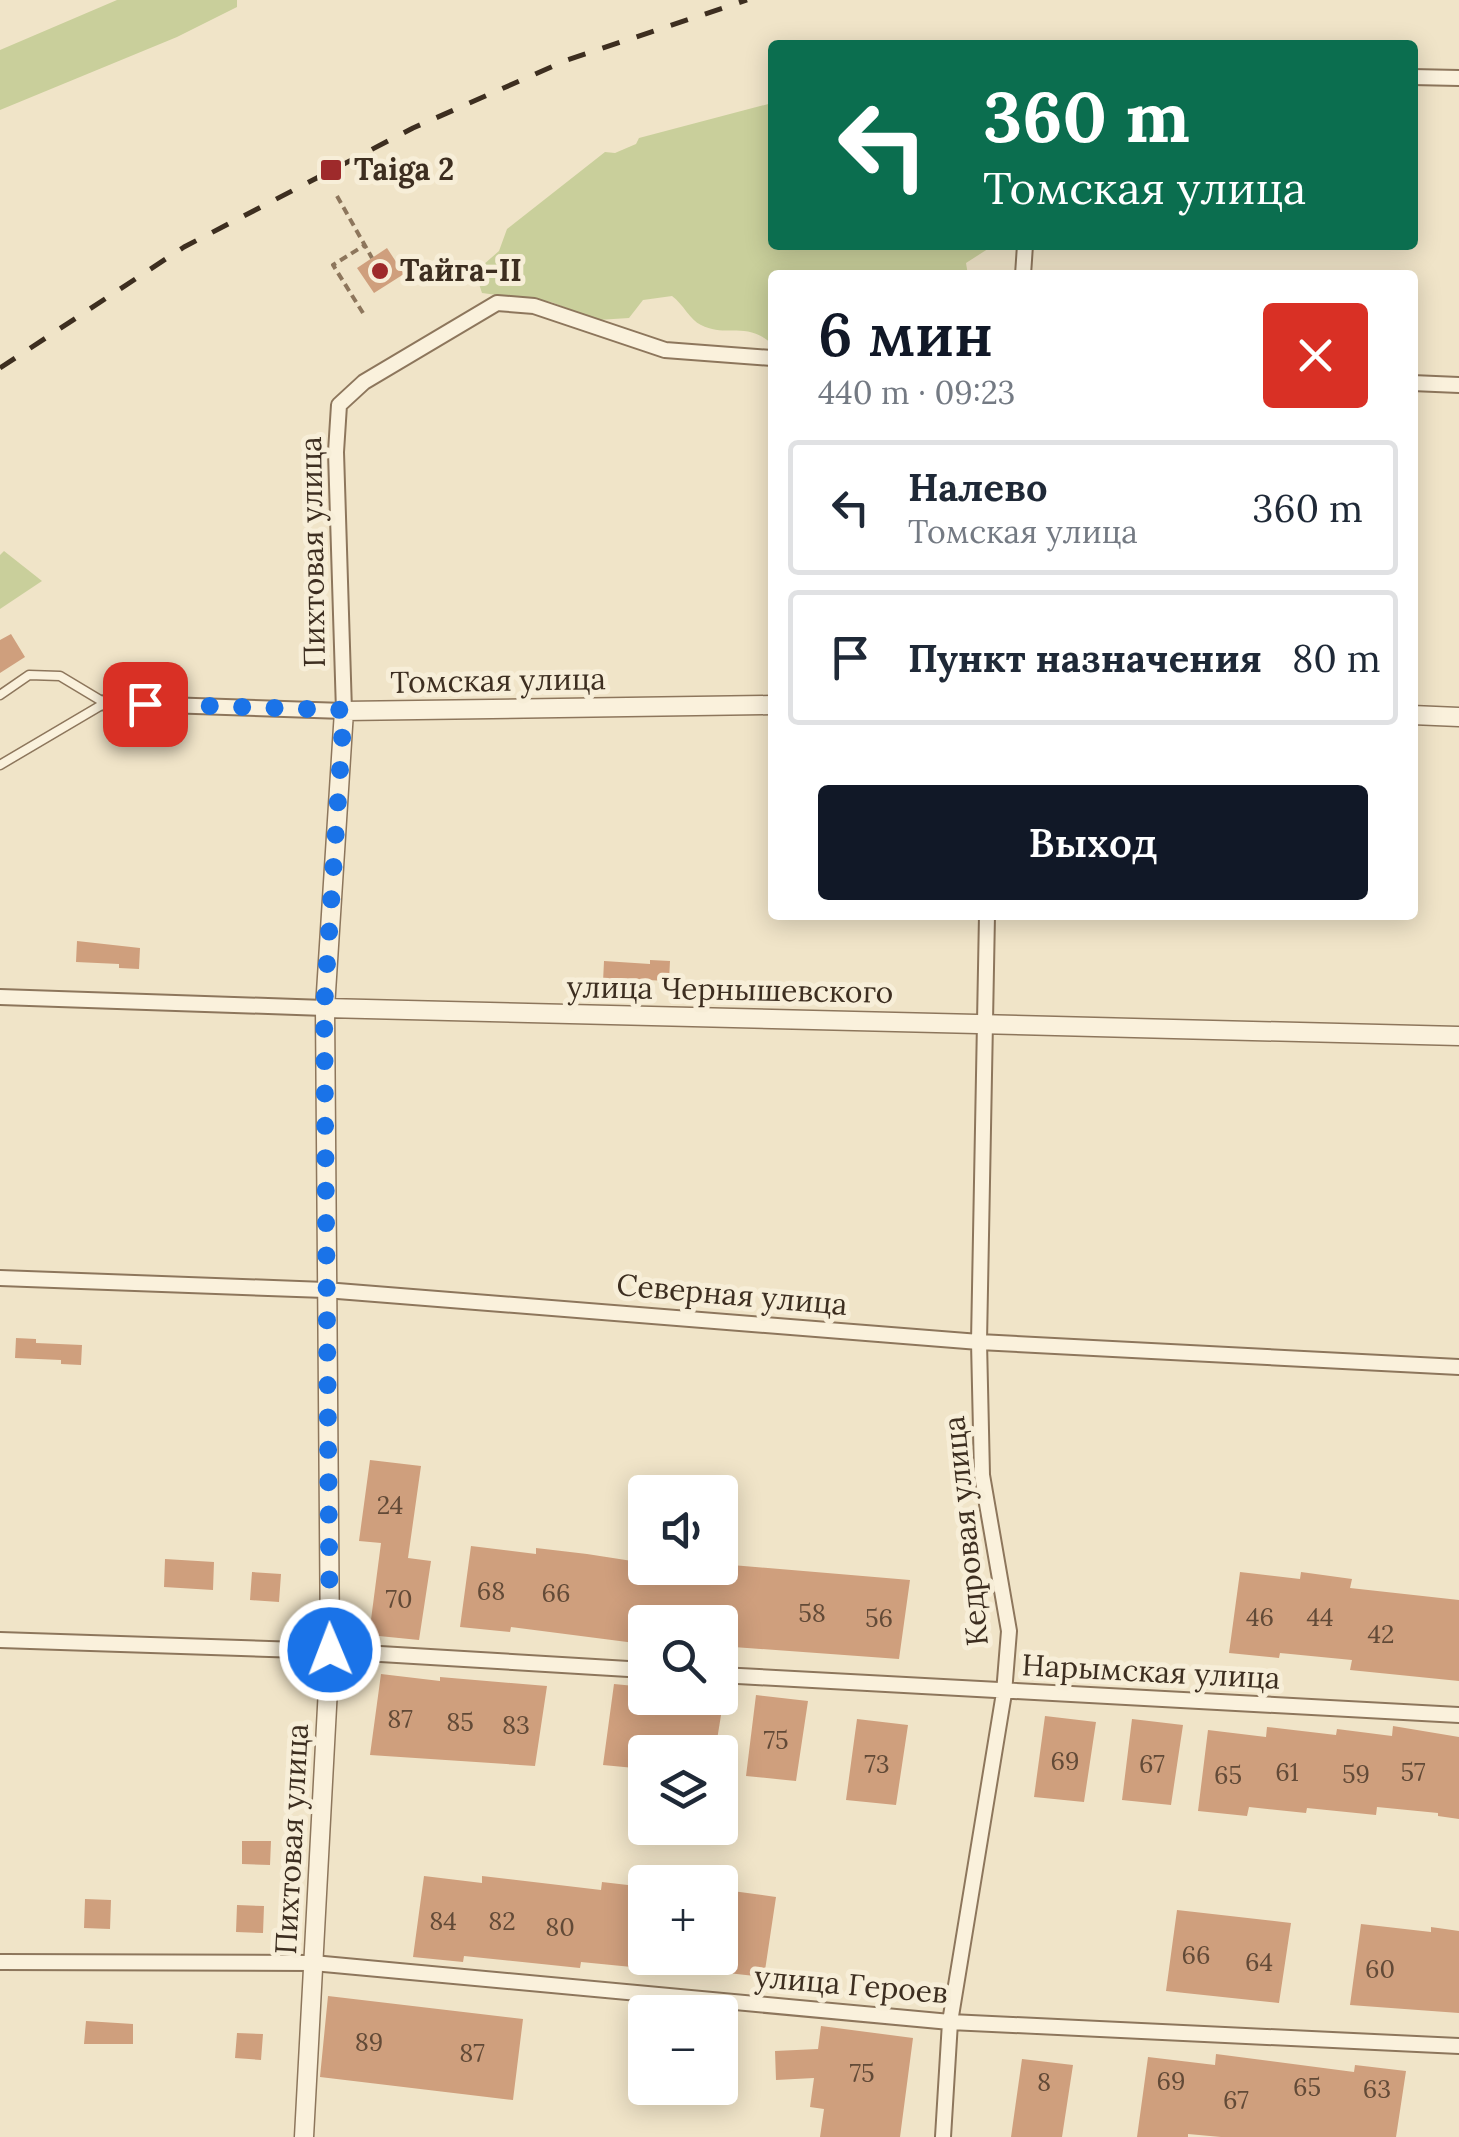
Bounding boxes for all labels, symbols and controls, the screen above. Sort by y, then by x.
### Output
text: 360 m [983,72,1190,161]
icon: left [818,80,948,210]
place label: Taiga 2 [354,150,454,189]
marker: Taiga 2 [318,157,344,183]
text: Томская улица [983,159,1306,216]
place label: Тайга-II [400,251,522,289]
marker: Тайга-II [369,260,391,282]
text: 6 мин [818,296,993,372]
button: close [1263,303,1368,408]
text: 440 m · 09:23 [818,372,1015,413]
street label: Пихтовая улица [291,436,334,668]
text: Налево [908,463,1048,511]
icon: left [823,480,878,535]
text: 360 m [1252,484,1363,532]
text: Томская улица [908,511,1138,552]
icon: arrive [823,630,878,685]
text: Пункт назначения [908,634,1262,682]
text: 80 m [1292,634,1381,682]
street label: Томская улица [390,659,606,702]
pin [103,662,188,747]
icon: arrive [118,677,173,732]
button: Выход [818,785,1368,900]
street label: улица Чернышевского [566,967,894,1012]
street label: Северная улица [615,1265,849,1324]
street label: Кедровая улица [934,1414,997,1648]
map controls [628,1475,738,2105]
button: sound [628,1475,738,1585]
house number: 24 [377,1489,403,1521]
house number: 68 [477,1575,505,1607]
house number: 66 [542,1577,570,1609]
house number: 70 [385,1583,413,1615]
house number: 58 [798,1597,826,1629]
position arrow [278,1598,382,1702]
house number: 46 [1246,1601,1274,1633]
house number: 44 [1306,1601,1334,1633]
house number: 56 [865,1602,893,1634]
button: search [628,1605,738,1715]
house number: 42 [1368,1618,1394,1650]
street label: Нарымская улица [1021,1645,1281,1698]
house number: 87 [387,1703,413,1735]
house number: 85 [446,1706,474,1738]
house number: 83 [502,1709,530,1741]
street label: Пихтовая улица [266,1722,317,1955]
house number: 75 [763,1724,789,1756]
button: layers [628,1735,738,1845]
house number: 69 [1051,1745,1079,1777]
house number: 73 [864,1748,890,1780]
house number: 67 [1139,1748,1165,1780]
house number: 61 [1275,1756,1299,1788]
house number: 57 [1400,1756,1426,1788]
house number: 59 [1342,1758,1370,1790]
house number: 65 [1214,1759,1242,1791]
button: + [628,1865,738,1975]
house number: 84 [429,1905,457,1937]
house number: 82 [488,1905,516,1937]
house number: 80 [545,1911,575,1943]
house number: 66 [1182,1939,1210,1971]
house number: 64 [1245,1946,1273,1978]
house number: 60 [1365,1953,1395,1985]
street label: улица Героев [753,1957,949,2012]
button: − [628,1995,738,2105]
house number: 89 [355,2026,383,2058]
house number: 87 [459,2037,485,2069]
house number: 75 [849,2057,875,2089]
house number: 69 [1157,2065,1185,2097]
house number: 8 [1037,2066,1051,2098]
house number: 65 [1293,2071,1321,2103]
house number: 63 [1363,2073,1391,2105]
house number: 67 [1223,2084,1249,2116]

